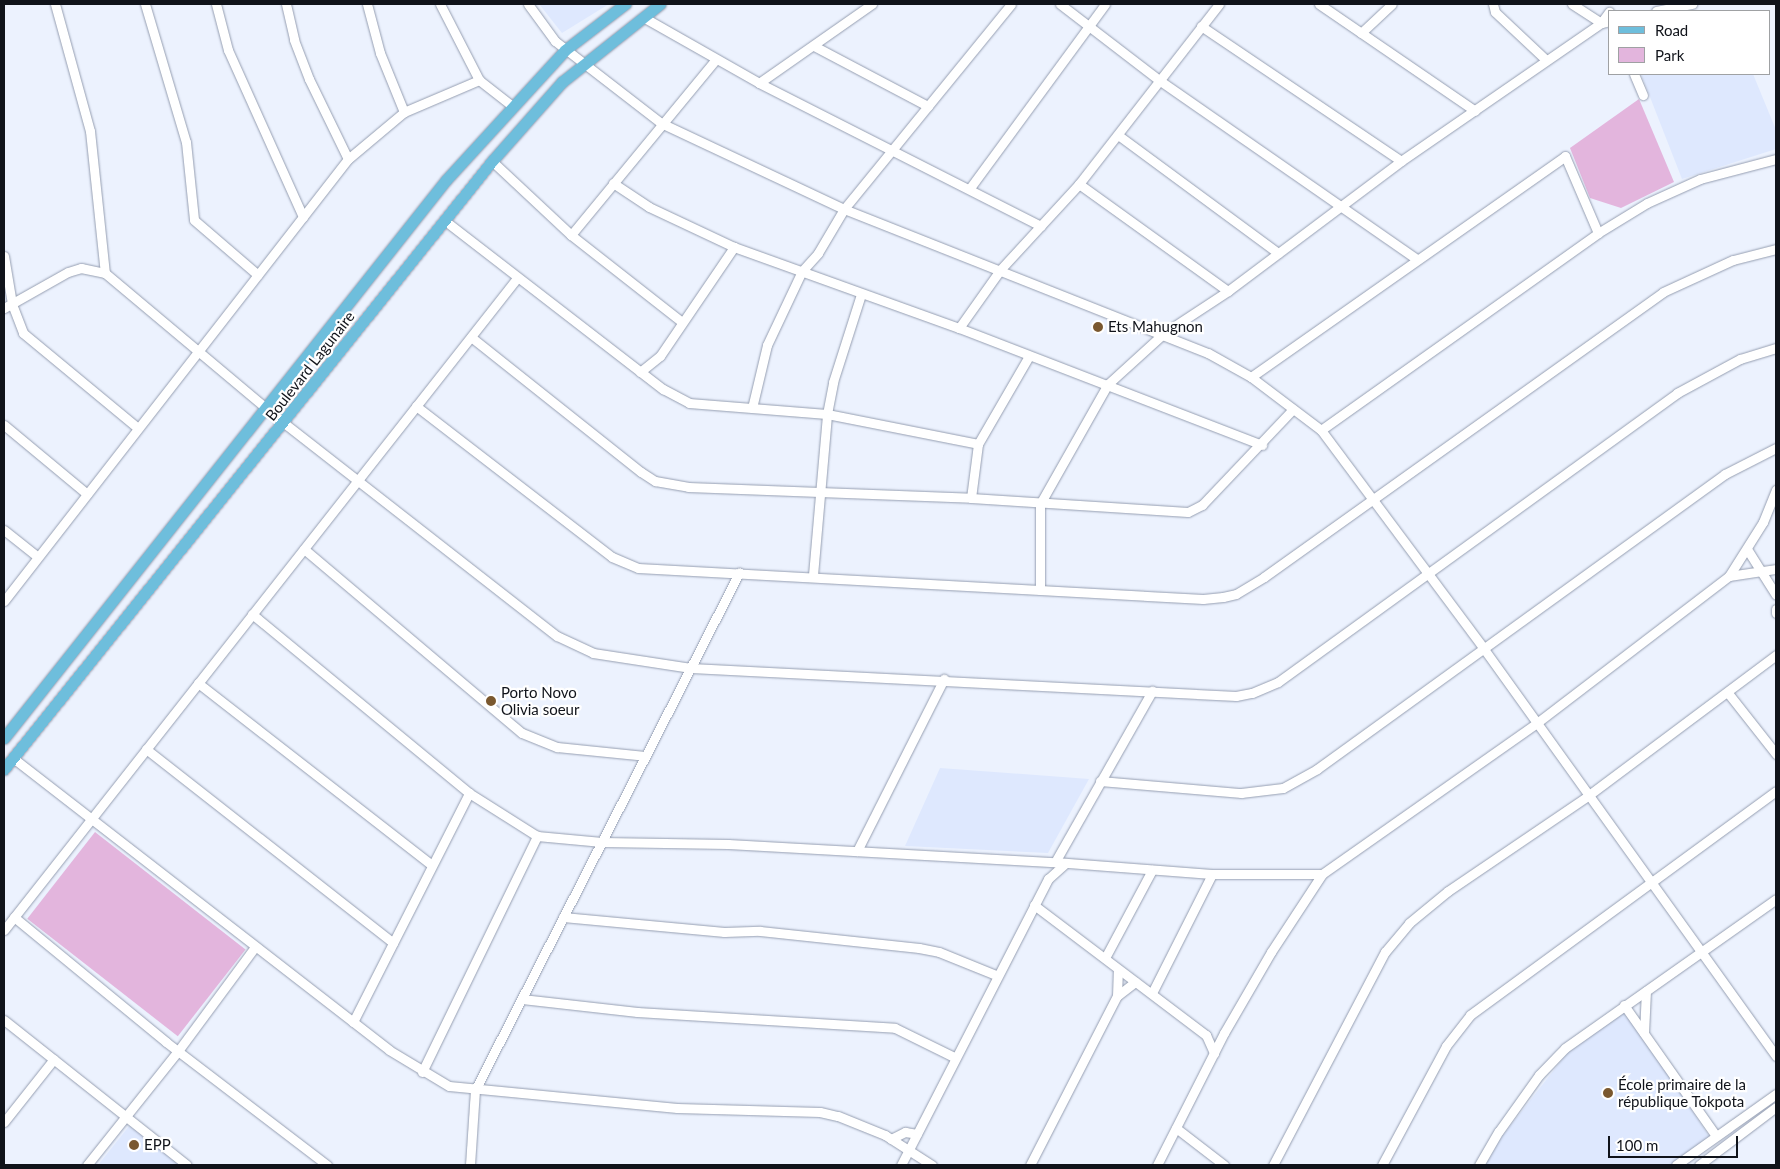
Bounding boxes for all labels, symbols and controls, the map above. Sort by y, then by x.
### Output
legend [1608,10,1770,75]
text: Road [1655,21,1688,39]
text: Park [1655,46,1684,64]
street label: Boulevard Lagunaire [262,308,358,424]
place label: Ets Mahugnon [1108,318,1203,336]
marker: Ets Mahugnon [1092,321,1104,333]
place label: Porto Novo Olivia soeur [501,683,579,718]
marker: Porto Novo Olivia soeur [485,695,497,707]
place label: École primaire de la république Tokpota [1618,1075,1746,1110]
marker: École primaire de la république Tokpota [1602,1087,1614,1099]
scale bar [1610,1126,1740,1158]
place label: EPP [144,1136,171,1154]
text: 100 m [1616,1136,1658,1154]
marker: EPP [128,1139,140,1151]

